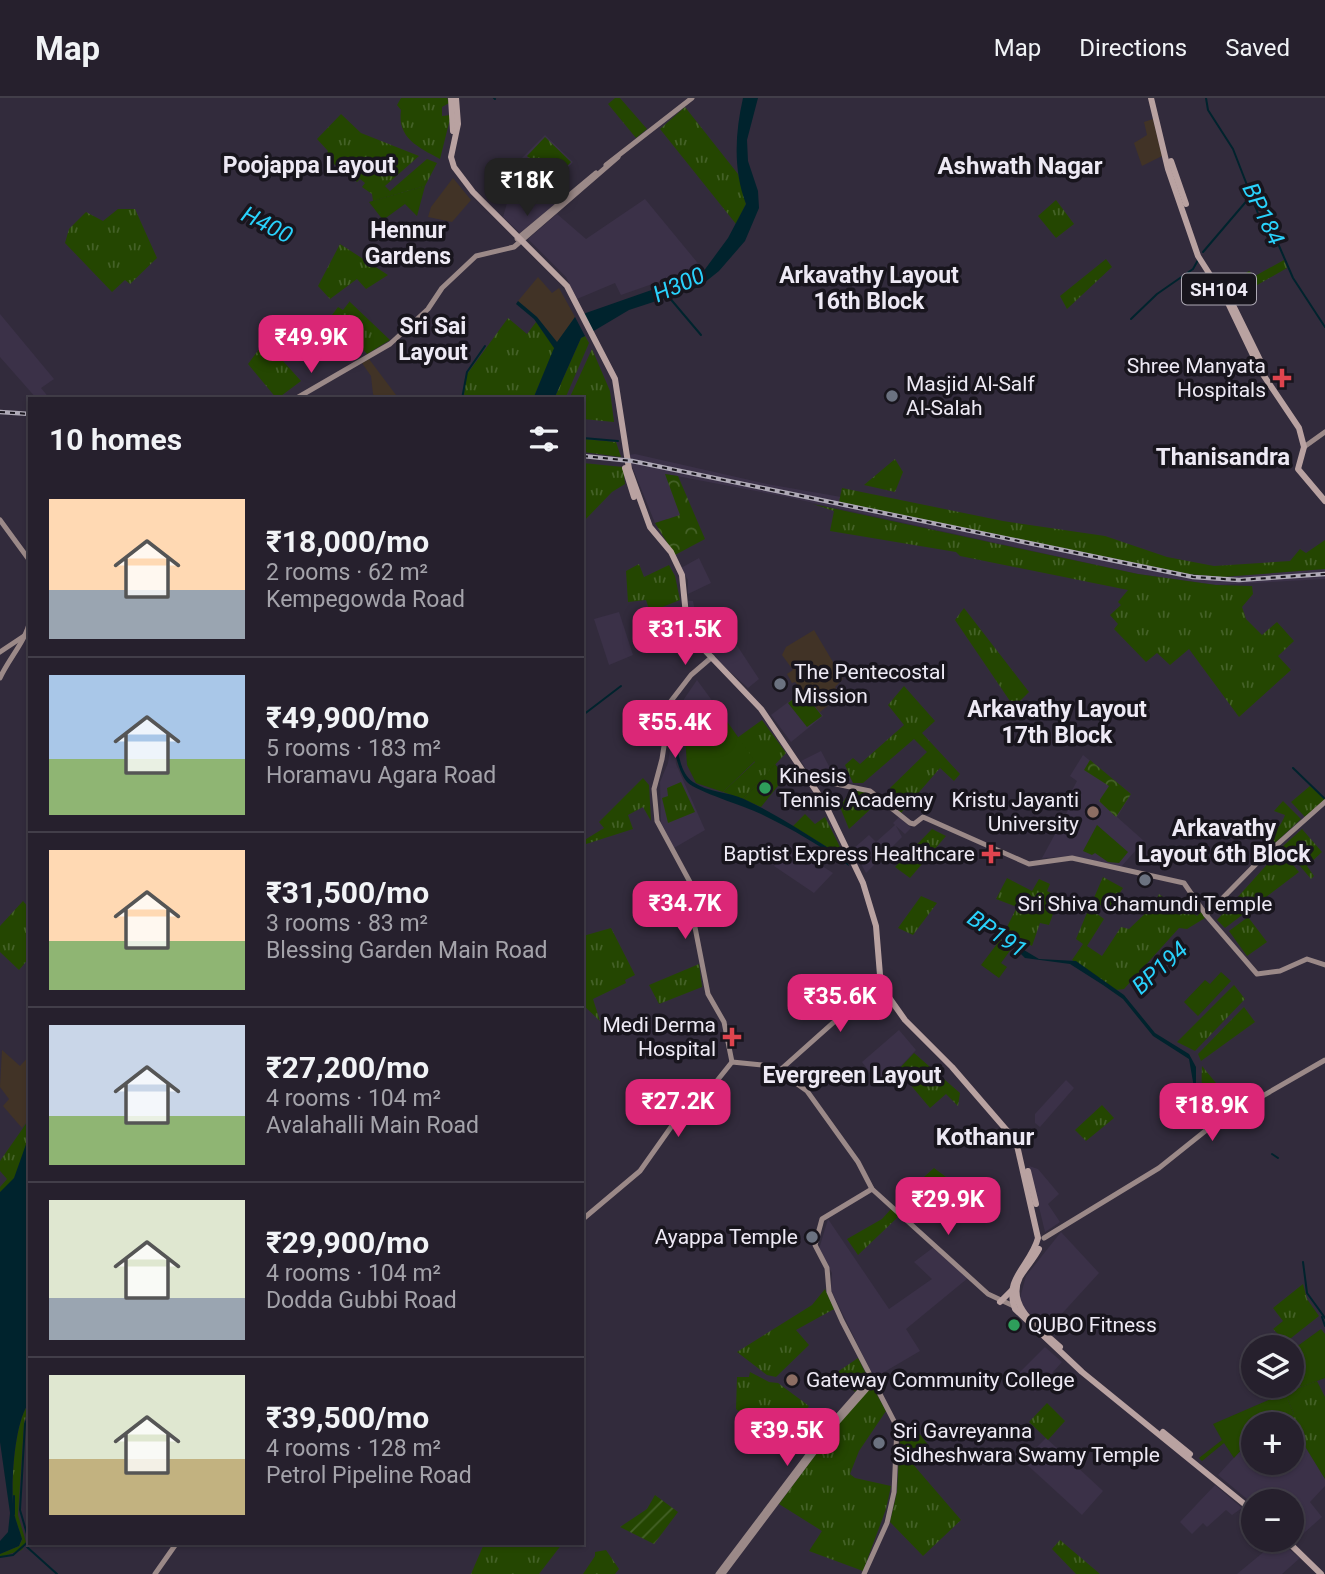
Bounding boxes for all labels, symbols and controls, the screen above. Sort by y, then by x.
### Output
text: Map [35,29,100,68]
text: Map [994,34,1041,62]
text: Directions [1079,34,1187,62]
text: Saved [1225,34,1290,62]
district label: Poojappa Layout [223,152,395,179]
district label: Ashwath Nagar [937,152,1103,180]
pin: ₹18K [486,158,568,218]
text: ₹18K [500,167,554,194]
water label: BP184 [1236,179,1290,249]
water label: H400 [237,201,297,249]
district label: Hennur Gardens [365,217,451,270]
water label: H300 [649,262,709,308]
district label: Arkavathy Layout 16th Block [779,262,959,315]
road number: SH104 [1182,274,1256,304]
district label: Sri Sai Layout [398,313,468,366]
pin: ₹49.9K [254,316,368,375]
text: ₹49.9K [275,324,347,351]
place label: Shree Manyata Hospitals [1127,354,1266,402]
marker: Shree Manyata Hospitals [1272,368,1292,388]
place label: Masjid Al-Salf Al-Salah [906,372,1035,420]
marker: Masjid Al-Salf Al-Salah [884,388,900,404]
icon: filters [525,420,563,458]
text: 10 homes [49,422,182,457]
district label: Thanisandra [1156,443,1290,471]
text: ₹18,000/mo [266,524,429,559]
icon: home [105,527,189,611]
text: 2 rooms · 62 m² [266,559,428,586]
text: Kempegowda Road [266,586,465,613]
pin: ₹31.5K [628,608,742,667]
text: ₹31.5K [649,616,721,643]
place label: The Pentecostal Mission [794,660,946,708]
marker: The Pentecostal Mission [772,676,788,692]
district label: Arkavathy Layout 17th Block [967,696,1147,749]
text: ₹49,900/mo [266,700,429,735]
pin: ₹55.4K [618,700,732,760]
icon: home [105,703,189,787]
text: ₹55.4K [639,709,711,736]
text: 5 rooms · 183 m² [266,735,441,762]
text: Horamavu Agara Road [266,762,496,789]
place label: Kinesis Tennis Academy [779,764,934,812]
marker: Kinesis Tennis Academy [757,780,773,796]
place label: Kristu Jayanti University [951,788,1079,836]
marker: Kristu Jayanti University [1085,804,1101,820]
district label: Arkavathy Layout 6th Block [1138,815,1311,868]
place label: Baptist Express Healthcare [723,842,975,866]
marker: Baptist Express Healthcare [981,844,1001,864]
marker: Sri Shiva Chamundi Temple [1137,872,1153,888]
text: ₹31,500/mo [266,875,429,910]
icon: home [105,878,189,962]
pin: ₹34.7K [628,882,742,941]
text: ₹34.7K [649,890,721,917]
place label: Sri Shiva Chamundi Temple [1018,892,1272,916]
water label: BP191 [962,904,1032,964]
text: 3 rooms · 83 m² [266,910,428,937]
water label: BP194 [1127,936,1193,1000]
text: Blessing Garden Main Road [266,937,547,964]
pin: ₹35.6K [783,974,897,1034]
text: ₹35.6K [804,983,876,1010]
place label: Medi Derma Hospital [602,1013,716,1061]
marker: Medi Derma Hospital [722,1027,742,1047]
text: ₹27,200/mo [266,1050,429,1085]
icon: home [105,1053,189,1137]
district label: Evergreen Layout [762,1062,942,1089]
pin: ₹27.2K [621,1080,735,1139]
pin: ₹18.9K [1155,1084,1269,1143]
text: 4 rooms · 104 m² [266,1085,441,1112]
text: ₹27.2K [642,1088,714,1115]
text: ₹18.9K [1176,1092,1248,1119]
text: Avalahalli Main Road [266,1112,479,1139]
district label: Kothanur [936,1123,1035,1151]
pin: ₹29.9K [891,1178,1005,1237]
text: ₹29.9K [912,1186,984,1213]
text: ₹29,900/mo [266,1225,429,1260]
place label: Ayappa Temple [655,1225,798,1249]
icon: home [105,1228,189,1312]
marker: Ayappa Temple [804,1229,820,1245]
text: 4 rooms · 104 m² [266,1260,441,1287]
text: Dodda Gubbi Road [266,1287,457,1314]
place label: QUBO Fitness [1028,1313,1157,1337]
marker: QUBO Fitness [1006,1317,1022,1333]
map controls [1241,1335,1304,1552]
button: layers [1241,1335,1304,1398]
place label: Gateway Community College [806,1368,1075,1392]
marker: Gateway Community College [784,1372,800,1388]
text: ₹39,500/mo [266,1400,429,1435]
icon: home [105,1403,189,1487]
pin: ₹39.5K [730,1408,844,1468]
button: + [1241,1412,1304,1475]
text: ₹39.5K [751,1417,823,1444]
place label: Sri Gavreyanna Sidheshwara Swamy Temple [893,1419,1160,1467]
text: 4 rooms · 128 m² [266,1435,441,1462]
marker: Sri Gavreyanna Sidheshwara Swamy Temple [871,1435,887,1451]
text: Petrol Pipeline Road [266,1462,472,1489]
button: − [1241,1489,1304,1552]

